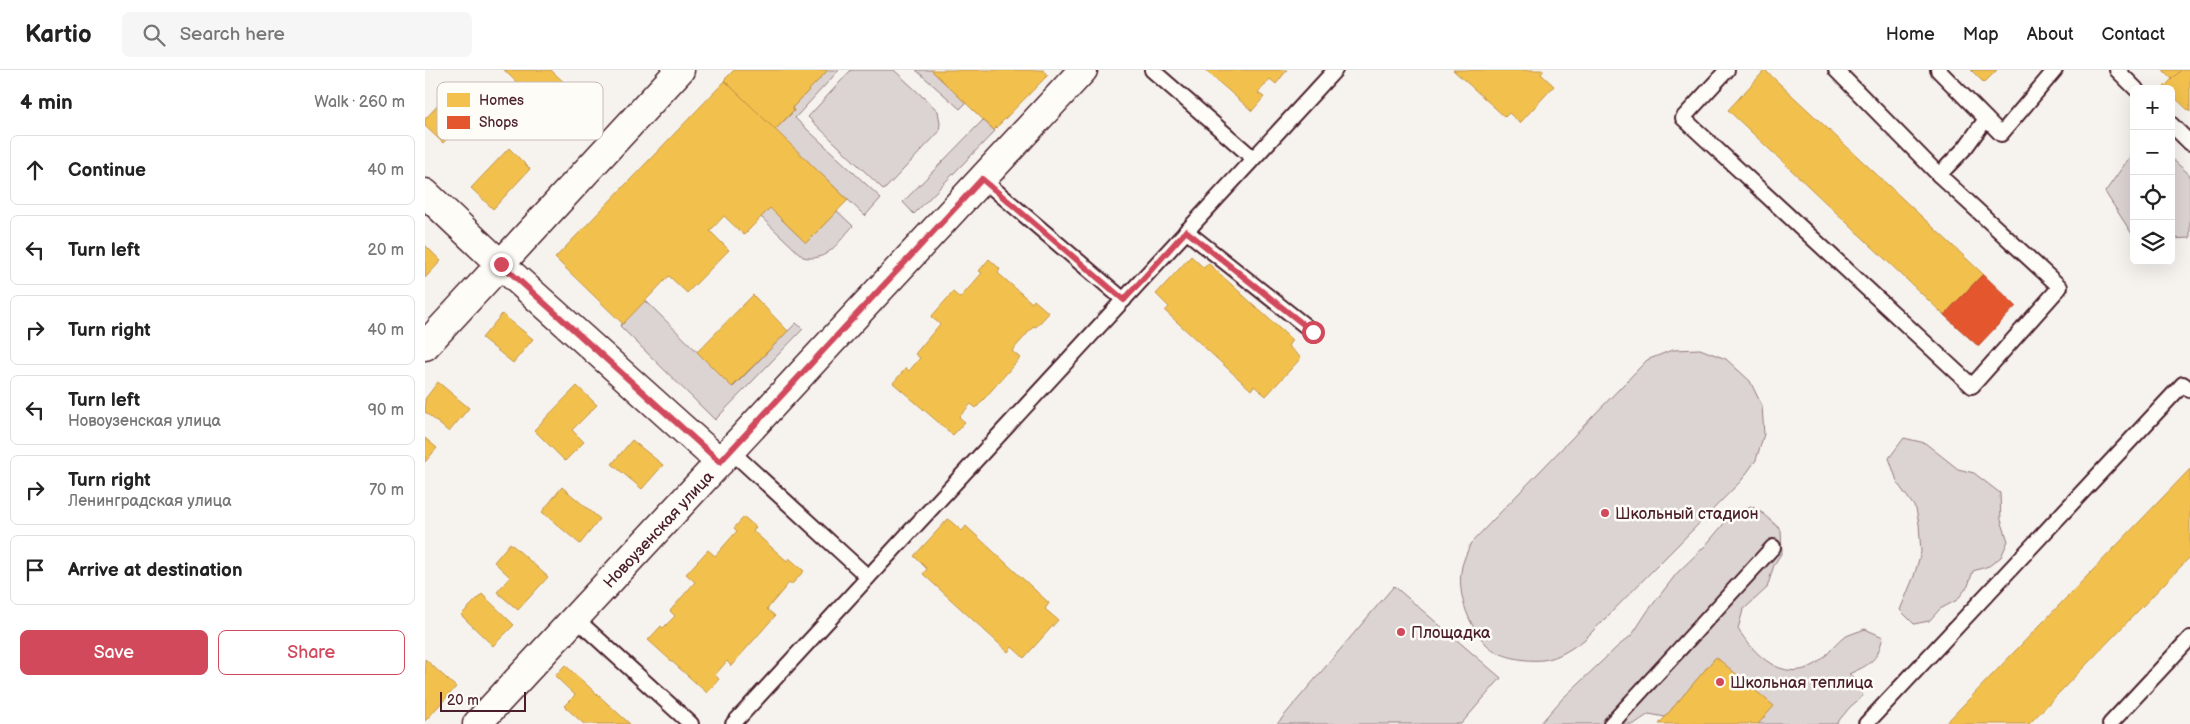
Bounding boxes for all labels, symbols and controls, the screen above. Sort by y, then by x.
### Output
search box [122,12,472,57]
text: Kartio [25,20,92,49]
icon: search [140,21,168,49]
text: Search here [180,23,285,46]
text: Home [1886,24,1935,45]
text: Map [1963,24,1999,45]
text: About [2027,24,2074,45]
text: Contact [2102,24,2165,45]
legend [437,82,603,140]
map controls [2130,85,2175,265]
button: + [2130,85,2175,130]
text: 4 min [20,90,73,115]
text: Homes [479,92,524,109]
text: Walk · 260 m [314,93,405,112]
text: Shops [479,114,518,131]
button: − [2130,130,2175,175]
icon: ahead [21,156,49,184]
text: Continue [68,159,146,182]
text: 40 m [367,161,404,180]
button: locate [2130,175,2175,220]
button: layers [2130,220,2175,265]
icon: left [21,236,49,264]
text: Turn left [68,239,140,262]
text: 20 m [368,241,404,260]
route end [490,253,513,276]
icon: right [21,316,49,344]
text: Turn right [68,319,151,342]
text: 40 m [367,321,404,340]
route start [1302,321,1325,344]
text: Turn left [68,389,140,412]
icon: left [21,396,49,424]
text: 90 m [368,401,404,420]
text: Новоузенская улица [68,412,221,431]
street label: Новоузенская улица [600,467,719,592]
text: Turn right [68,469,151,492]
icon: right [21,476,49,504]
text: 70 m [369,481,404,500]
text: Ленинградская улица [68,492,232,511]
place label: Школьный стадион [1615,505,1758,524]
marker: Школьный стадион [1599,507,1611,519]
icon: arrive [21,556,49,584]
text: Arrive at destination [68,559,243,582]
place label: Площадка [1411,624,1491,643]
marker: Площадка [1395,626,1407,638]
button: Save [20,630,208,675]
button: Share [218,630,405,675]
place label: Школьная теплица [1730,674,1874,693]
marker: Школьная теплица [1714,676,1726,688]
scale bar [440,689,526,712]
text: 20 m [447,692,479,709]

